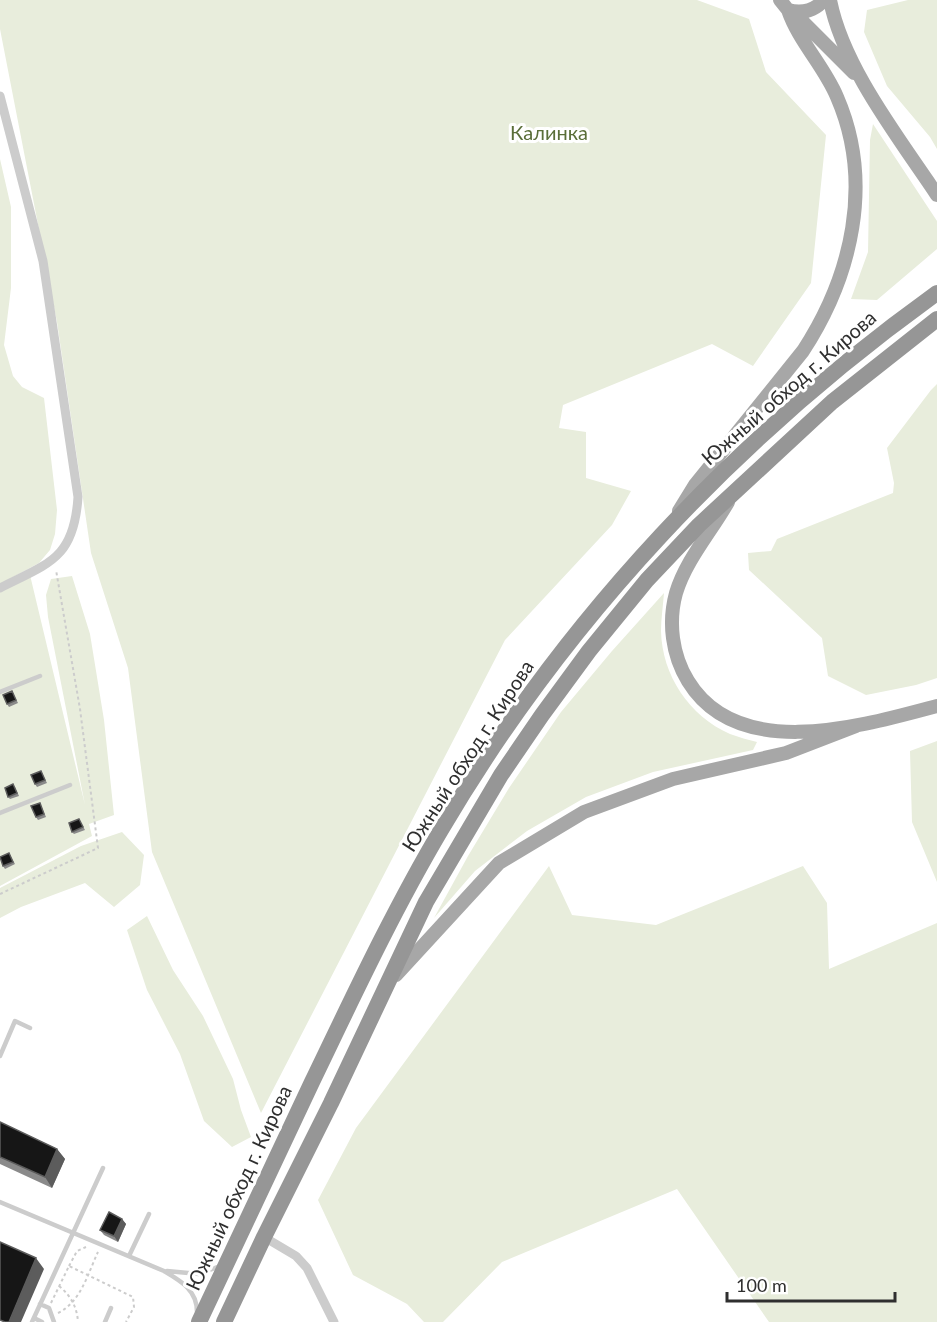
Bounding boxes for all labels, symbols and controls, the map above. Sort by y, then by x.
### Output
park label: Калинка [510,120,588,144]
street label: Южный обход г. Кирова [696,305,880,470]
street label: Южный обход г. Кирова [396,655,538,856]
street label: Южный обход г. Кирова [180,1081,296,1294]
scale bar [727,1265,895,1303]
text: 100 m [736,1274,787,1296]

